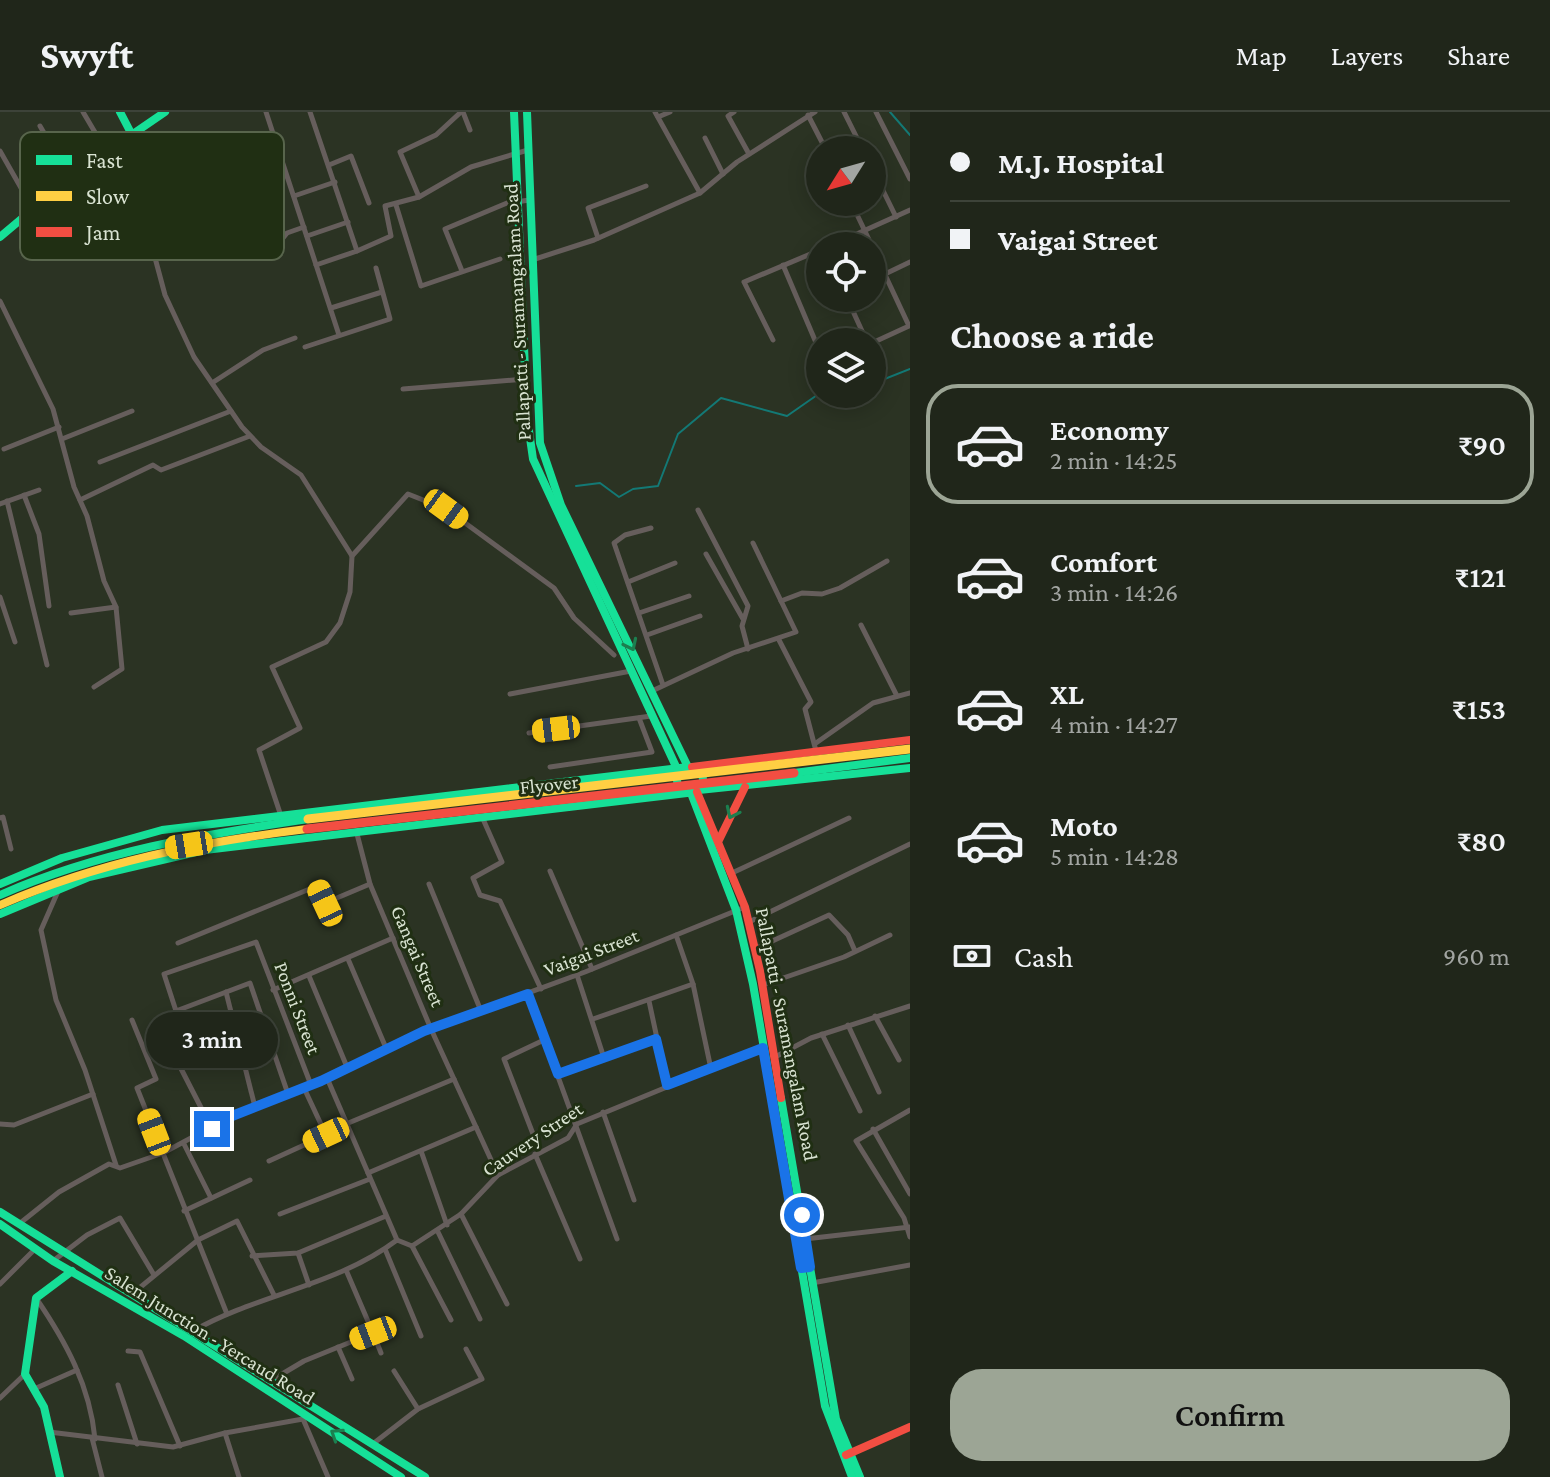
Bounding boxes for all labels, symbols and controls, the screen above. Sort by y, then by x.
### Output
text: Swyft [40,34,133,76]
text: Map [1236,40,1287,71]
text: Layers [1331,40,1403,71]
text: Share [1447,40,1510,71]
legend [20,132,284,260]
north arrow [806,136,886,216]
map controls [806,136,886,408]
text: M.J. Hospital [998,146,1164,179]
text: Fast [86,148,123,173]
street label: Pallapatti - Suramangalam Road [499,182,536,441]
text: Slow [86,184,130,209]
text: Jam [84,220,121,245]
text: Vaigai Street [998,223,1158,256]
button: locate [806,232,886,312]
text: Choose a ride [950,316,1154,356]
button: layers [806,328,886,408]
icon: car [954,408,1026,480]
text: Economy [1050,413,1169,446]
text: ₹90 [1458,428,1506,461]
text: 2 min · 14:25 [1050,446,1177,475]
car [420,485,472,533]
icon: car [954,540,1026,612]
text: Comfort [1050,545,1157,578]
text: ₹121 [1454,560,1506,593]
text: 3 min · 14:26 [1050,578,1178,607]
one-way arrow [621,637,637,652]
icon: car [954,672,1026,744]
text: XL [1050,677,1084,710]
text: ₹153 [1452,692,1506,725]
text: 4 min · 14:27 [1050,710,1178,739]
car [531,714,581,744]
street label: Flyover [519,770,580,799]
icon: car [954,804,1026,876]
one-way arrow [726,805,742,820]
text: Moto [1050,809,1118,842]
text: ₹80 [1457,824,1506,857]
car [163,829,215,861]
text: 5 min · 14:28 [1050,842,1179,871]
car [304,876,346,930]
street label: Gangai Street [386,902,449,1010]
street label: Pallapatti - Suramangalam Road [751,906,822,1163]
street label: Vaigai Street [541,924,642,981]
icon: cash [950,934,994,978]
text: Cash [1014,940,1073,973]
text: 960 m [1443,942,1510,971]
street label: Ponni Street [270,959,326,1058]
callout: 3 min [146,1013,278,1069]
text: 3 min [182,1025,242,1054]
street label: Cauvery Street [478,1097,587,1181]
car [134,1105,174,1159]
route end [194,1111,230,1147]
car [299,1114,353,1156]
route start [784,1197,820,1233]
street label: Salem Junction - Yercaud Road [101,1261,319,1410]
car [346,1313,400,1353]
button: Confirm [950,1369,1510,1461]
one-way arrow [330,1429,345,1444]

